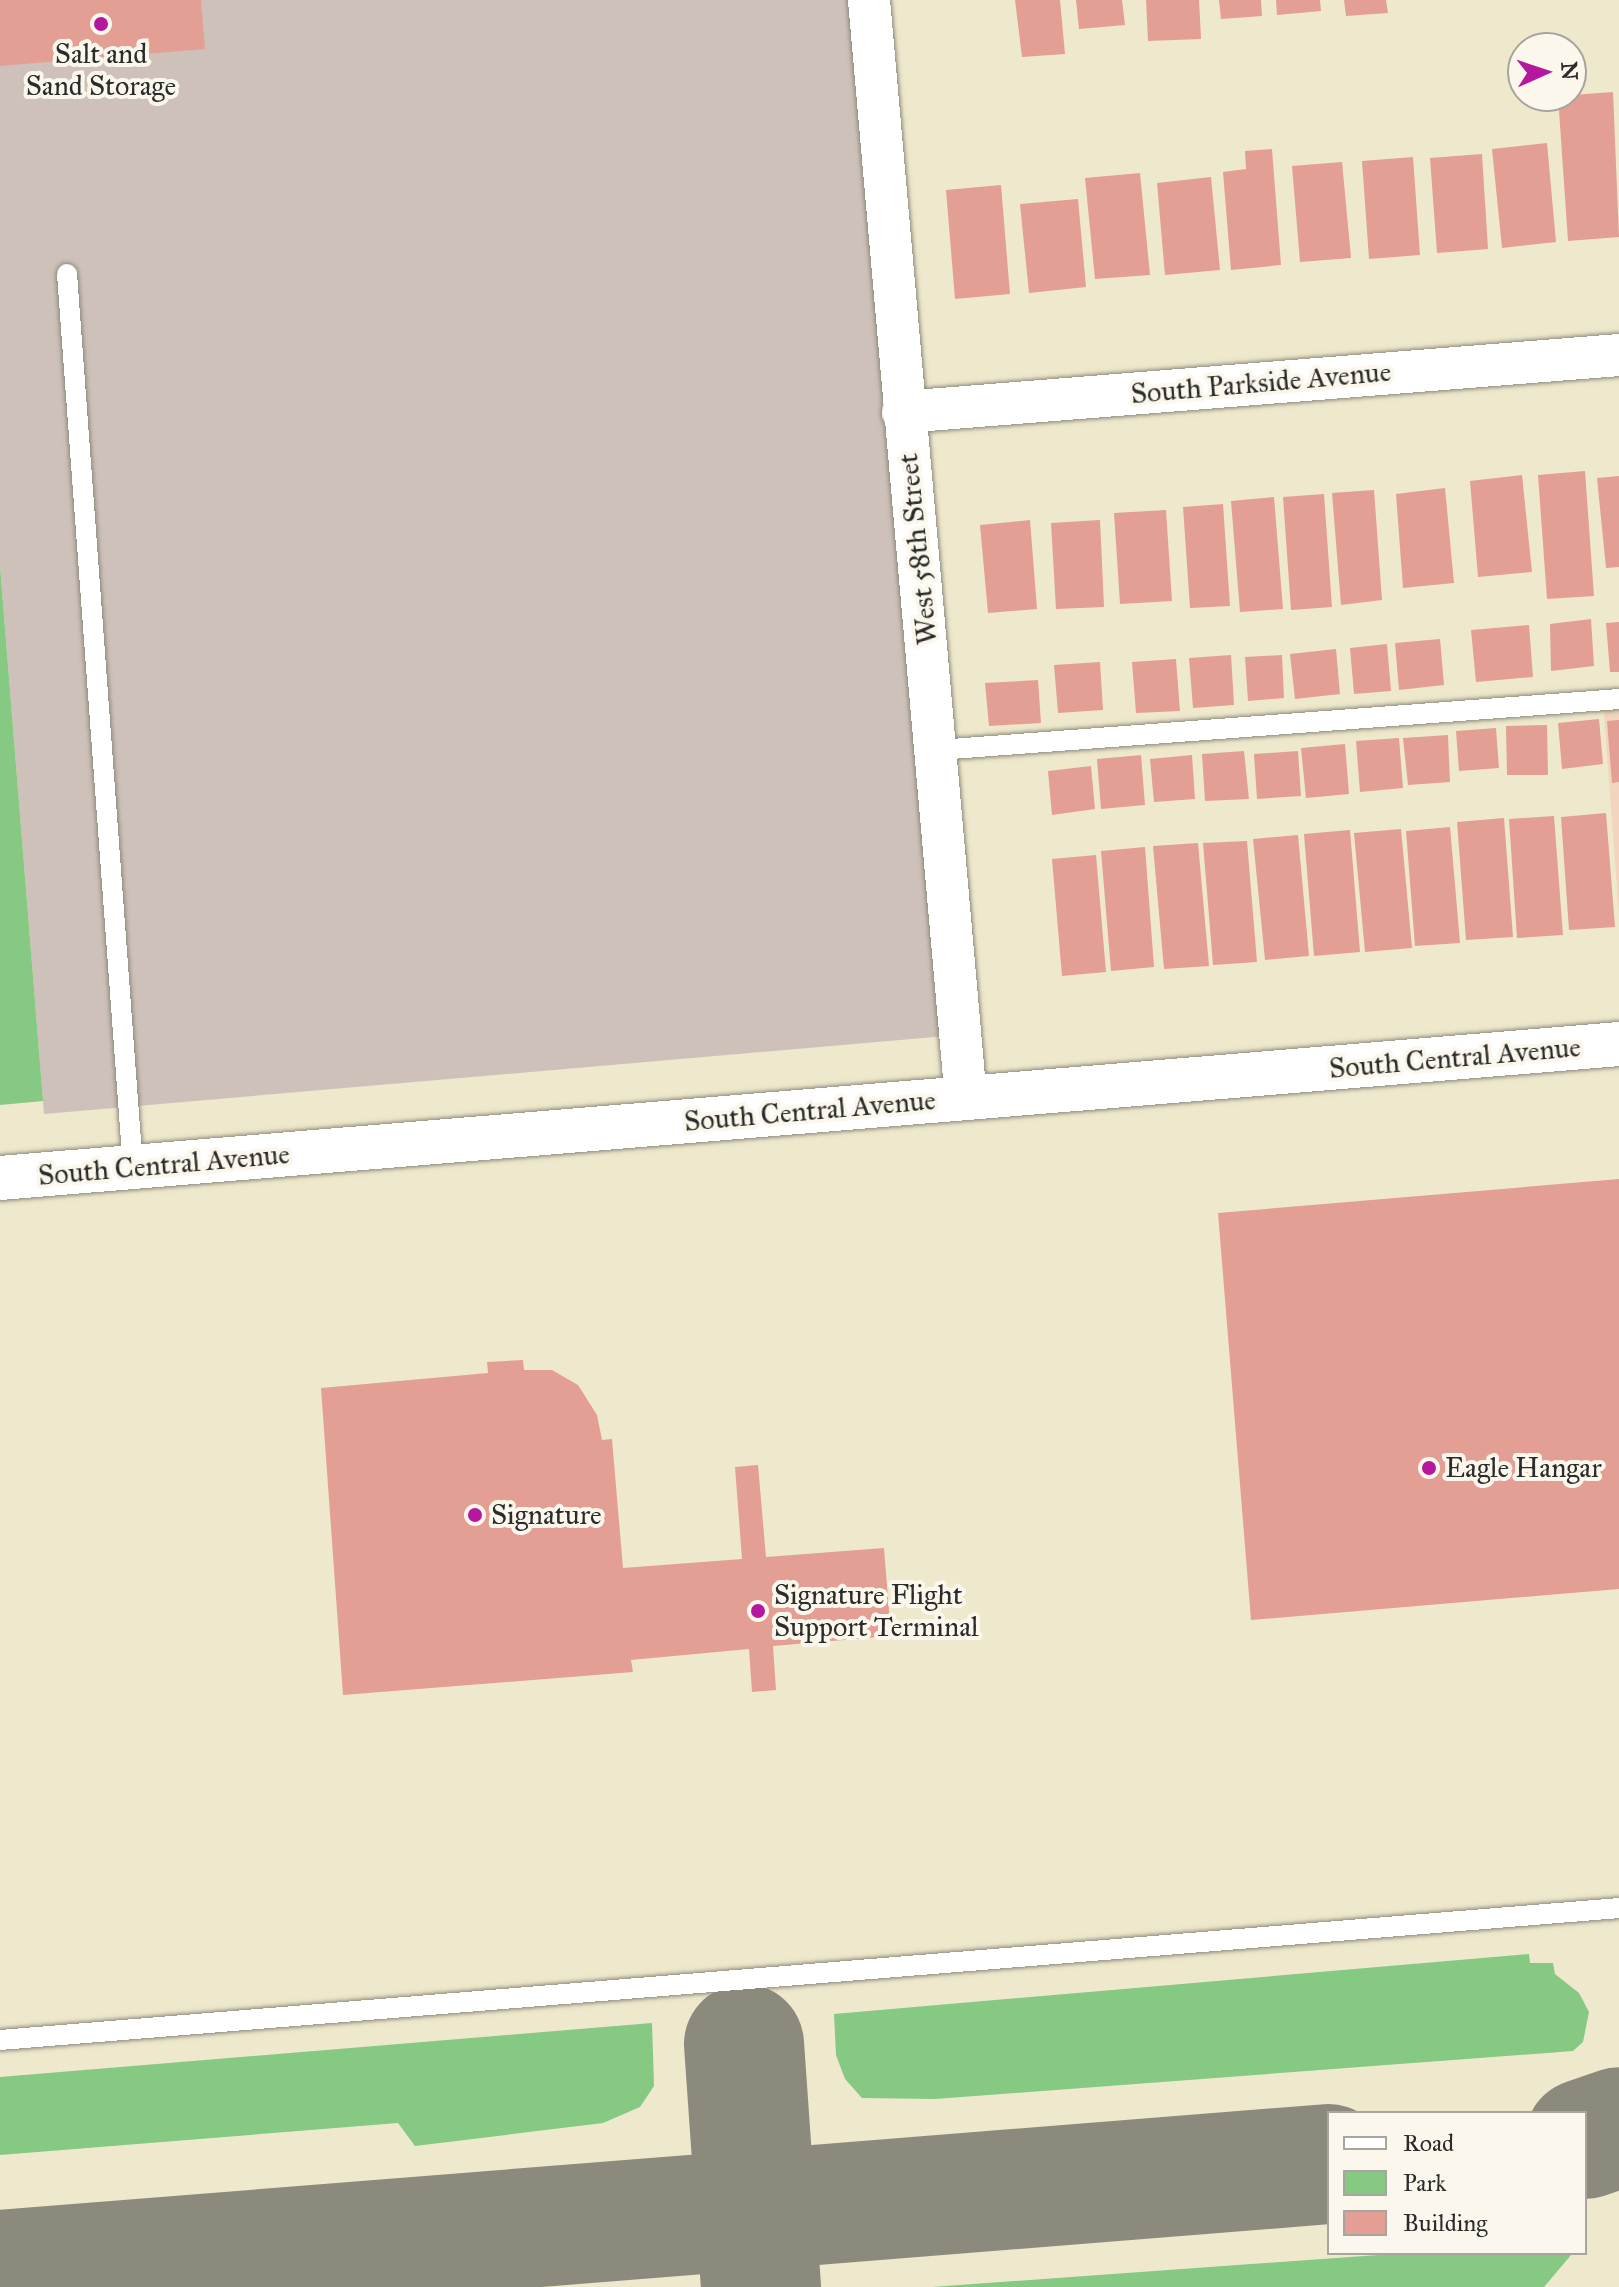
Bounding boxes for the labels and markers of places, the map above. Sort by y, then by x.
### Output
marker: Salt and Sand Storage [92,15,110,33]
place label: Salt and Sand Storage [26,37,176,103]
place label: Eagle Hangar [1445,1451,1602,1485]
marker: Eagle Hangar [1420,1459,1438,1477]
place label: Signature [491,1498,602,1532]
marker: Signature [466,1506,484,1524]
place label: Signature Flight Support Terminal [774,1578,979,1644]
marker: Signature Flight Support Terminal [749,1602,767,1620]

